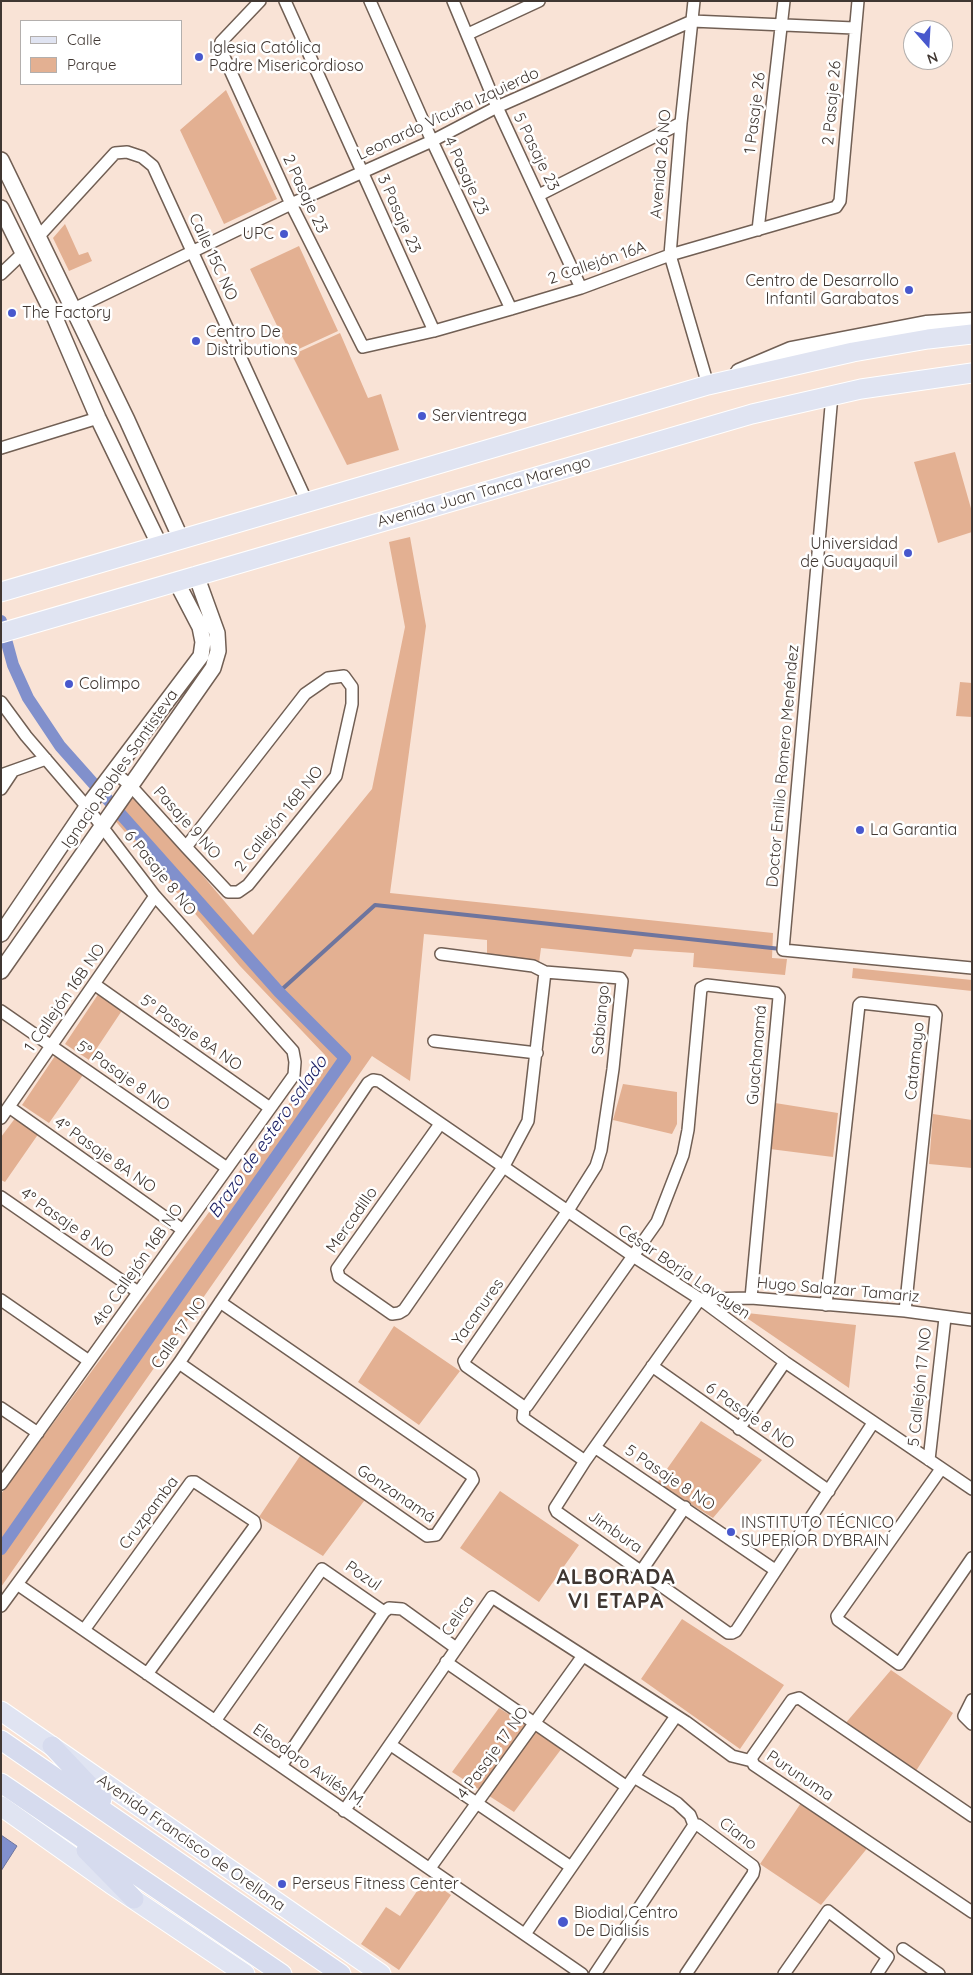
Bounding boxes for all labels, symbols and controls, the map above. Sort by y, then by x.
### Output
legend [20,20,182,85]
north arrow [903,20,953,70]
text: Calle [67,30,101,49]
place label: Iglesia Católica Padre Misericordioso [209,38,364,76]
text: N [925,48,940,68]
marker: Iglesia Católica Padre Misericordioso [193,51,205,63]
text: Parque [67,55,117,74]
street label: 2 Pasaje 26 [819,60,845,146]
street label: Leonardo Vicuña Izquierdo [354,63,542,165]
street label: 1 Pasaje 26 [740,71,770,155]
street label: Avenida 26 NO [647,109,675,219]
street label: 5 Pasaje 23 [509,110,563,194]
street label: 4 Pasaje 23 [439,134,493,218]
street label: 2 Pasaje 23 [278,152,332,236]
street label: 3 Pasaje 23 [373,172,425,256]
street label: Calle 15C NO [184,210,242,304]
place label: UPC [243,224,274,244]
marker: UPC [278,228,290,240]
street label: 2 Callejón 16A [546,237,648,289]
place label: Centro de Desarrollo Infantil Garabatos [745,271,899,309]
marker: Centro de Desarrollo Infantil Garabatos [903,284,915,296]
place label: The Factory [22,303,111,323]
marker: The Factory [6,307,18,319]
place label: Centro De Distributions [206,322,298,360]
marker: Centro De Distributions [190,335,202,347]
place label: Servientrega [432,406,527,426]
marker: Servientrega [416,410,428,422]
street label: Avenida Juan Tanca Marengo [375,452,593,532]
place label: Universidad de Guayaquil [800,534,898,572]
marker: Universidad de Guayaquil [902,547,914,559]
street label: Doctor Emilio Romero Menéndez [763,644,803,888]
place label: Colimpo [79,674,140,694]
marker: Colimpo [63,678,75,690]
street label: Ignacio Robles Santisteva [58,686,182,852]
street label: 2 Callejón 16B NO [230,762,328,876]
street label: Pasaje 9 NO [149,783,225,863]
place label: La Garantia [870,820,957,840]
marker: La Garantia [854,824,866,836]
street label: 6 Pasaje 8 NO [120,827,200,919]
street label: 1 Callejón 16B NO [21,940,109,1056]
street label: Sabiango [588,984,614,1056]
street label: 5° Pasaje 8A NO [136,991,246,1075]
street label: Guachanamá [743,1004,771,1106]
street label: Catamayo [901,1021,929,1101]
street label: 5° Pasaje 8 NO [73,1037,173,1115]
water label: Brazo de estero salado [204,1052,332,1222]
street label: 4° Pasaje 8A NO [51,1113,159,1197]
street label: Mercadillo [322,1183,382,1257]
street label: 4° Pasaje 8 NO [17,1184,117,1262]
street label: 4to Callejón 16B NO [89,1200,187,1330]
street label: César Borja Lavayen [614,1221,754,1323]
street label: Hugo Salazar Tamariz [756,1273,920,1307]
street label: Yacanures [448,1275,508,1349]
street label: Calle 17 NO [147,1293,211,1373]
street label: 5 Callejón 17 NO [904,1327,936,1447]
street label: 6 Pasaje 8 NO [702,1378,798,1454]
street label: 5 Pasaje 8 NO [621,1441,719,1515]
street label: Gonzanamá [353,1461,439,1527]
street label: Cruzpamba [115,1473,183,1553]
street label: Jimbura [584,1506,646,1558]
place label: INSTITUTO TÉCNICO SUPERIOR DYBRAIN [741,1513,894,1551]
marker: INSTITUTO TÉCNICO SUPERIOR DYBRAIN [725,1526,737,1538]
street label: Pozul [341,1557,385,1595]
district label: ALBORADA VI ETAPA [555,1565,677,1615]
street label: Celica [438,1592,478,1640]
street label: 4 Pasaje 17 NO [453,1703,533,1803]
street label: Eleodoro Avilés M. [249,1720,369,1812]
street label: Purunuma [763,1747,837,1805]
street label: Avenida Francisco de Orellana [93,1771,289,1915]
street label: Ciano [715,1814,761,1854]
place label: Perseus Fitness Center [292,1874,459,1894]
marker: Perseus Fitness Center [276,1878,288,1890]
place label: Biodial Centro De Dialisis [574,1903,678,1941]
marker: Biodial Centro De Dialisis [556,1915,570,1929]

